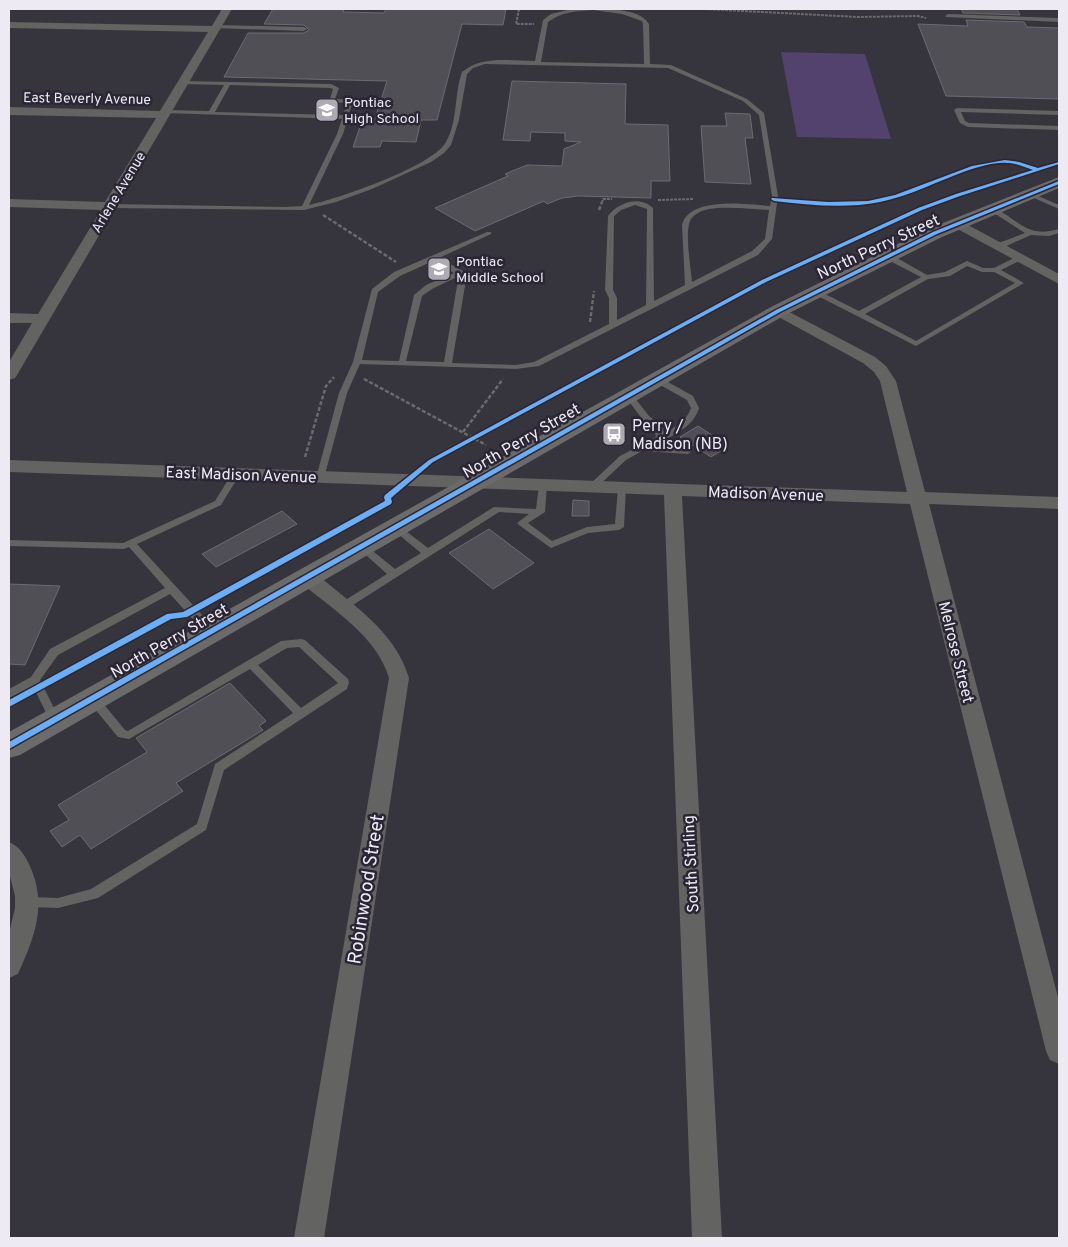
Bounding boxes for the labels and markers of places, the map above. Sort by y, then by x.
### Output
place label: Pontiac High School [344,95,419,128]
school or university icon: Pontiac High School [314,97,340,123]
place label: Pontiac Middle School [456,254,544,287]
school or university icon: Pontiac Middle School [426,256,452,282]
place label: Perry / Madison (NB) [632,417,728,455]
bus stop icon: Perry / Madison (NB) [601,421,627,447]

